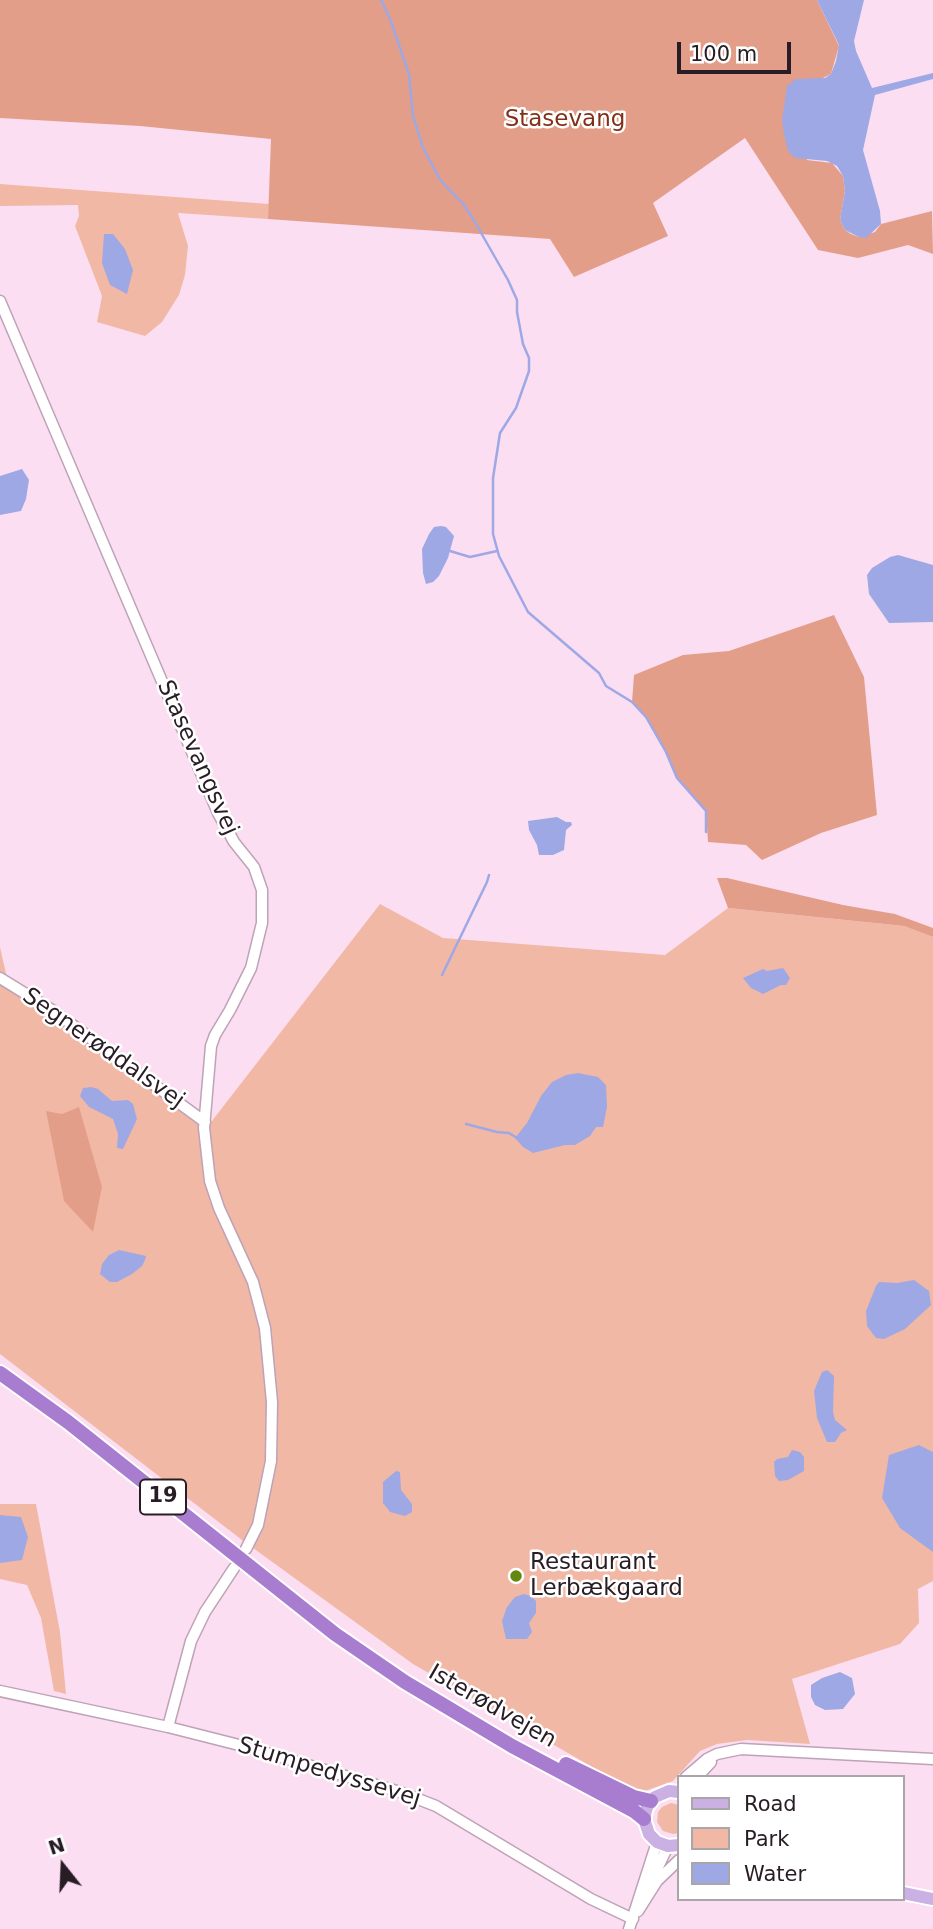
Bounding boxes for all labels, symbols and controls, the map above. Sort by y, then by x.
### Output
scale bar [681,28,795,72]
text: 100 m [690,42,757,66]
park label: Stasevang [505,106,625,134]
street label: Stasevangsvej [150,676,244,840]
street label: Segnerøddalsvej [17,983,189,1115]
road number: 19 [140,1480,186,1514]
place label: Restaurant Lerbækgaard [530,1549,683,1603]
marker: Restaurant Lerbækgaard [508,1568,524,1584]
street label: Isterødvejen [423,1659,561,1755]
street label: Stumpedyssevej [234,1732,424,1814]
legend [678,1775,905,1901]
text: Road [744,1792,797,1816]
text: Park [744,1827,789,1851]
north arrow [28,1831,98,1901]
text: N [46,1833,67,1859]
text: Water [744,1862,806,1886]

